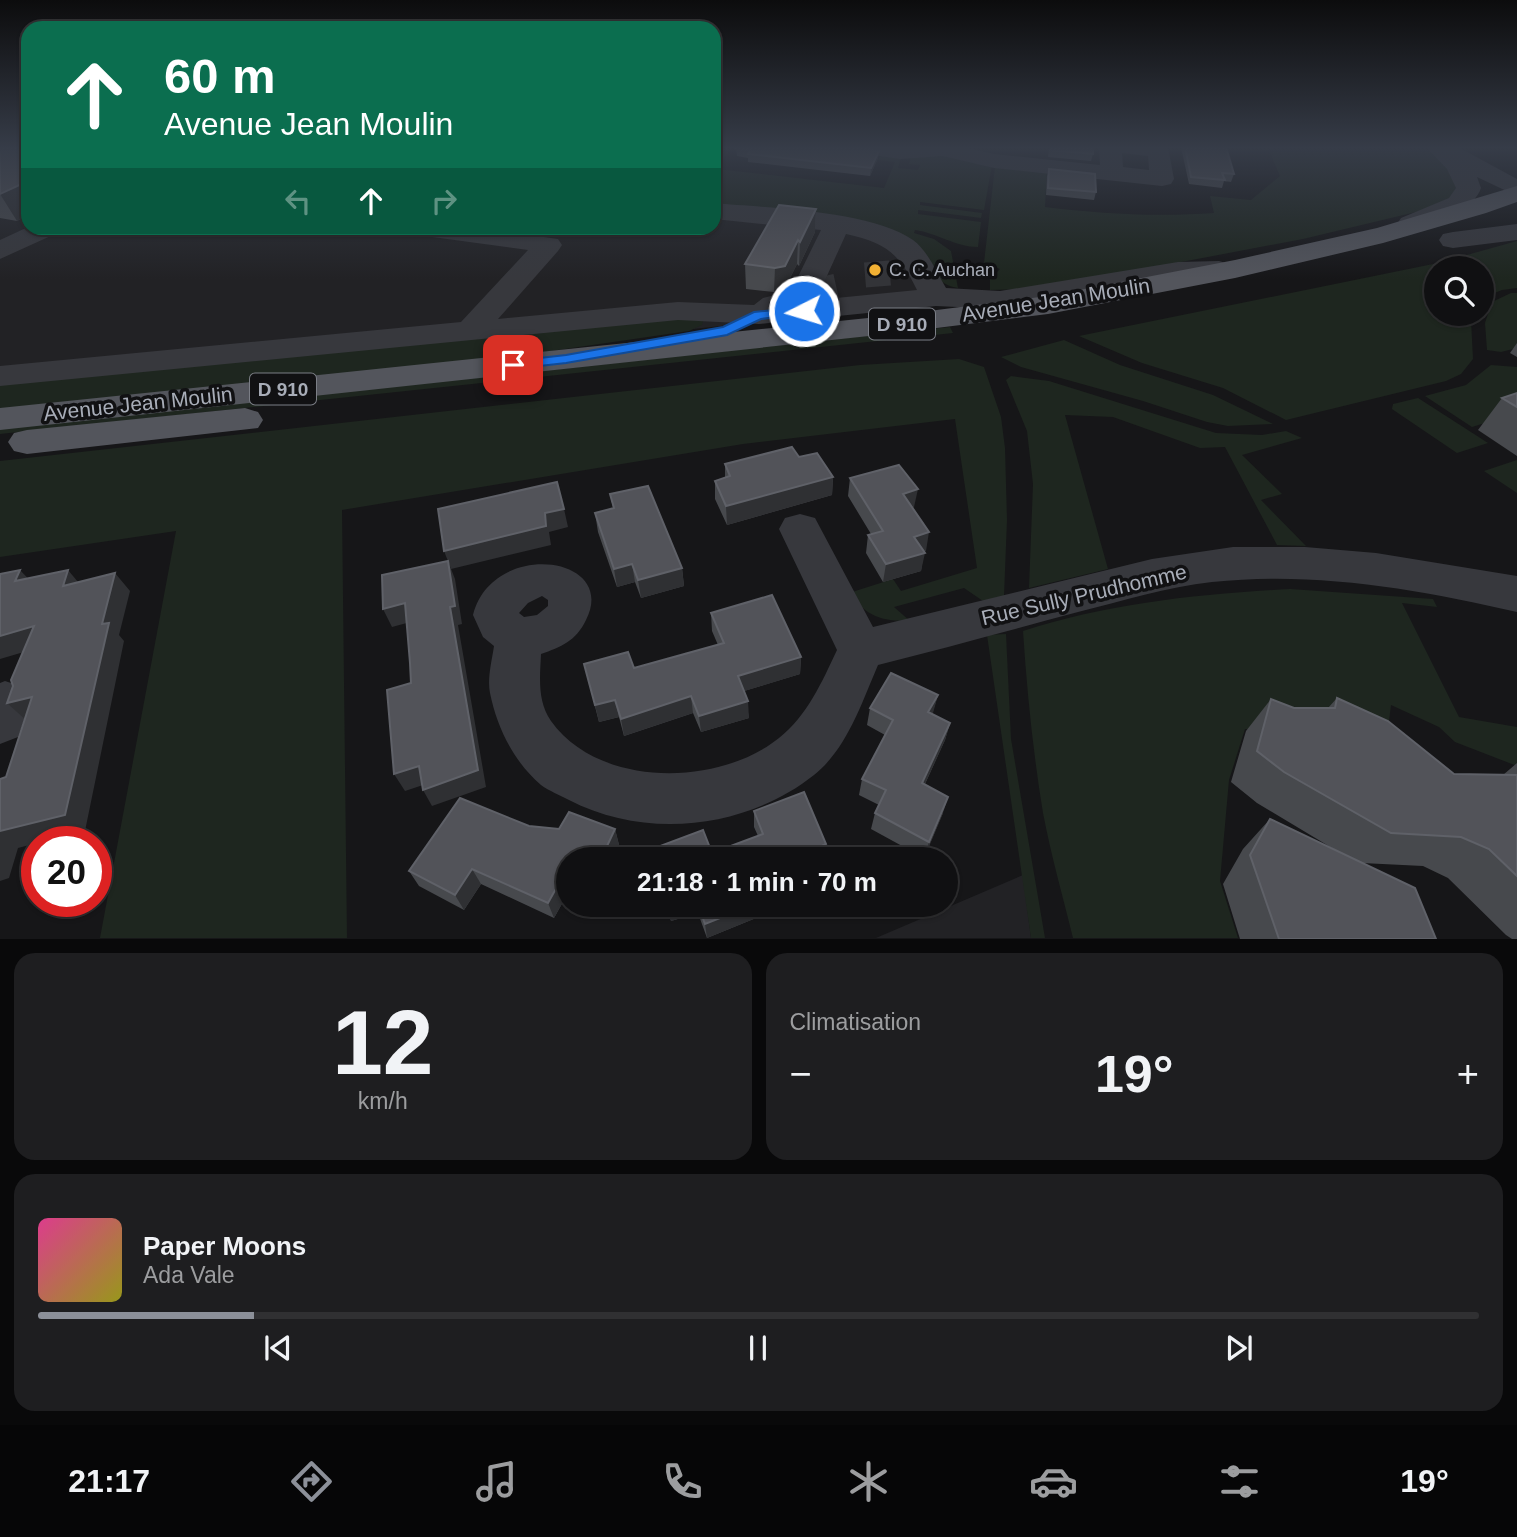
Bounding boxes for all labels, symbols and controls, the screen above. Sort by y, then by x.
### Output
icon: ahead [49,49,140,140]
text: 60 m [164,49,276,103]
text: Avenue Jean Moulin [164,106,453,142]
icon: left [279,182,317,220]
icon: ahead [352,182,390,220]
icon: right [425,182,463,220]
map controls [1424,256,1494,326]
button: search [1424,256,1494,326]
place label: C. C. Auchan [889,260,995,280]
marker: C. C. Auchan [867,262,883,278]
street label: Avenue Jean Moulin [960,273,1152,326]
position arrow [767,274,841,348]
road number: D 910 [869,308,935,340]
pin [483,335,543,395]
icon: arrive [494,346,532,384]
road number: D 910 [250,374,316,404]
street label: Avenue Jean Moulin [42,382,234,425]
street label: Rue Sully Prudhomme [979,560,1189,629]
speed limit sign: 20 [21,826,112,917]
text: 21:18 · 1 min · 70 m [637,867,877,897]
text: 12 [332,992,433,1093]
text: Climatisation [790,1009,921,1035]
text: 19° [1095,1045,1174,1103]
text: − [790,1053,812,1095]
text: + [1457,1053,1479,1095]
text: km/h [358,1088,408,1114]
text: Paper Moons [143,1231,306,1261]
text: Ada Vale [143,1262,235,1288]
icon: previous [259,1329,297,1367]
icon: pause [739,1329,777,1367]
icon: next [1220,1329,1258,1367]
icon: directions [287,1457,336,1506]
icon: music [472,1457,521,1506]
icon: phone [658,1457,707,1506]
icon: climate [844,1457,893,1506]
icon: car [1029,1457,1078,1506]
icon: filters [1215,1457,1264,1506]
text: 21:17 [68,1463,150,1499]
text: 19° [1400,1463,1449,1499]

